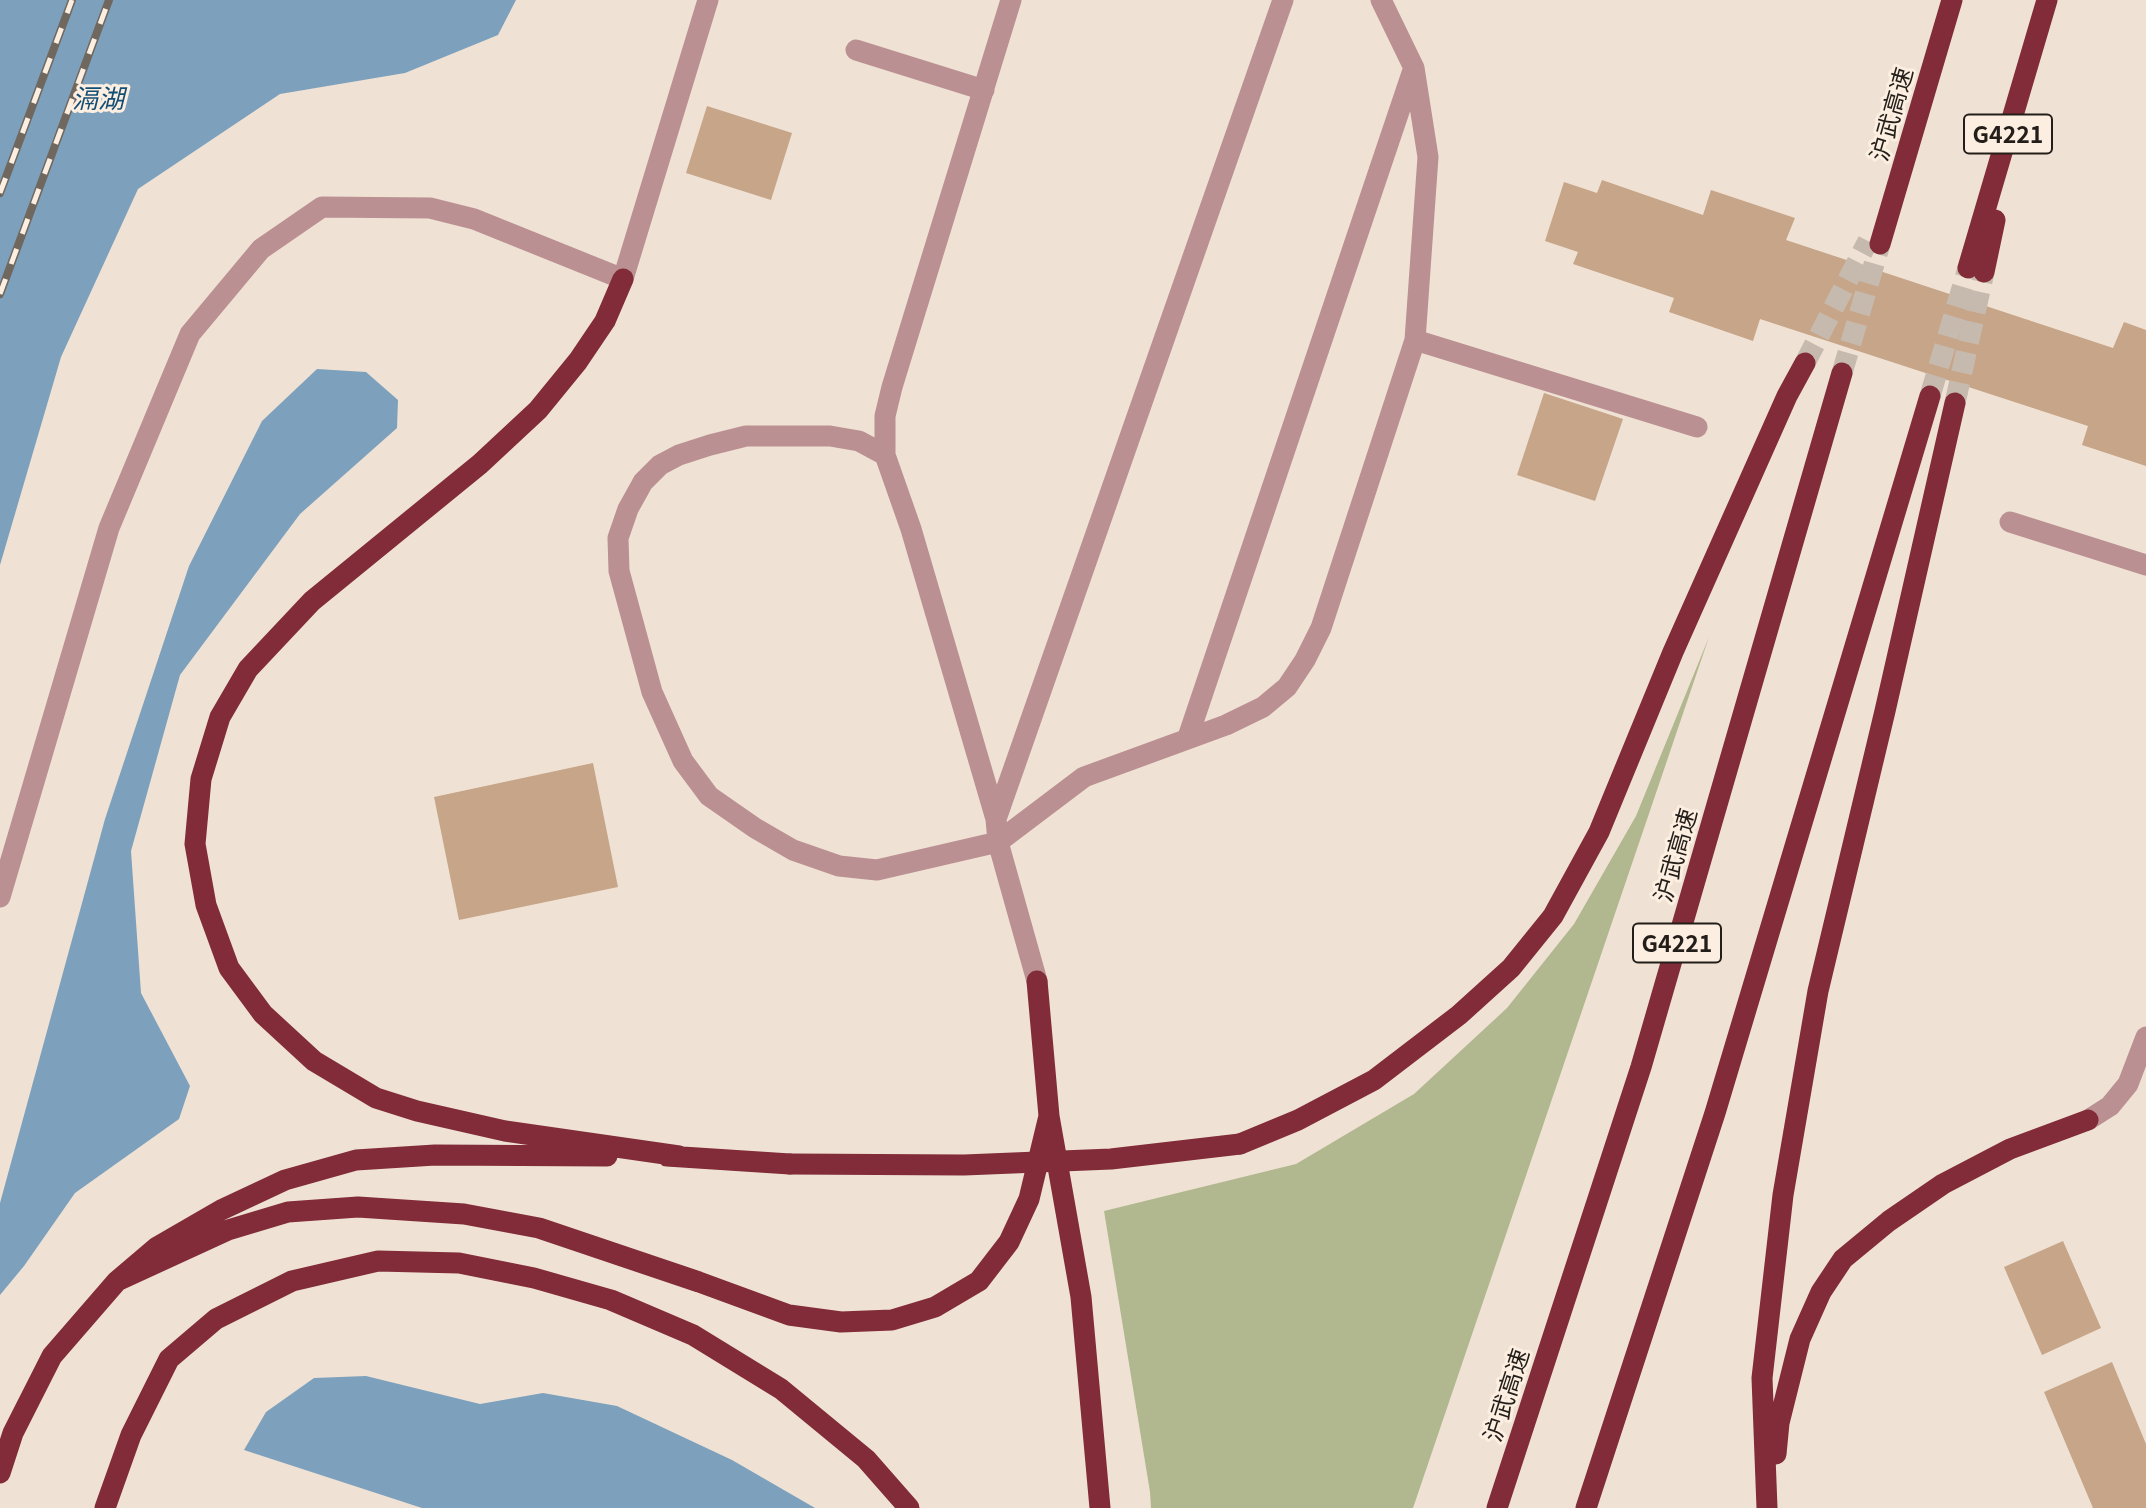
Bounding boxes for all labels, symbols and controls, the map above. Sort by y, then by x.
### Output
street label: 沪武高速 [1864,64,1918,164]
water label: 滆湖 [72,82,124,114]
road number: G4221 [1964,114,2052,154]
street label: 沪武高速 [1648,805,1702,905]
road number: G4221 [1633,924,1721,962]
street label: 沪武高速 [1477,1345,1535,1445]

